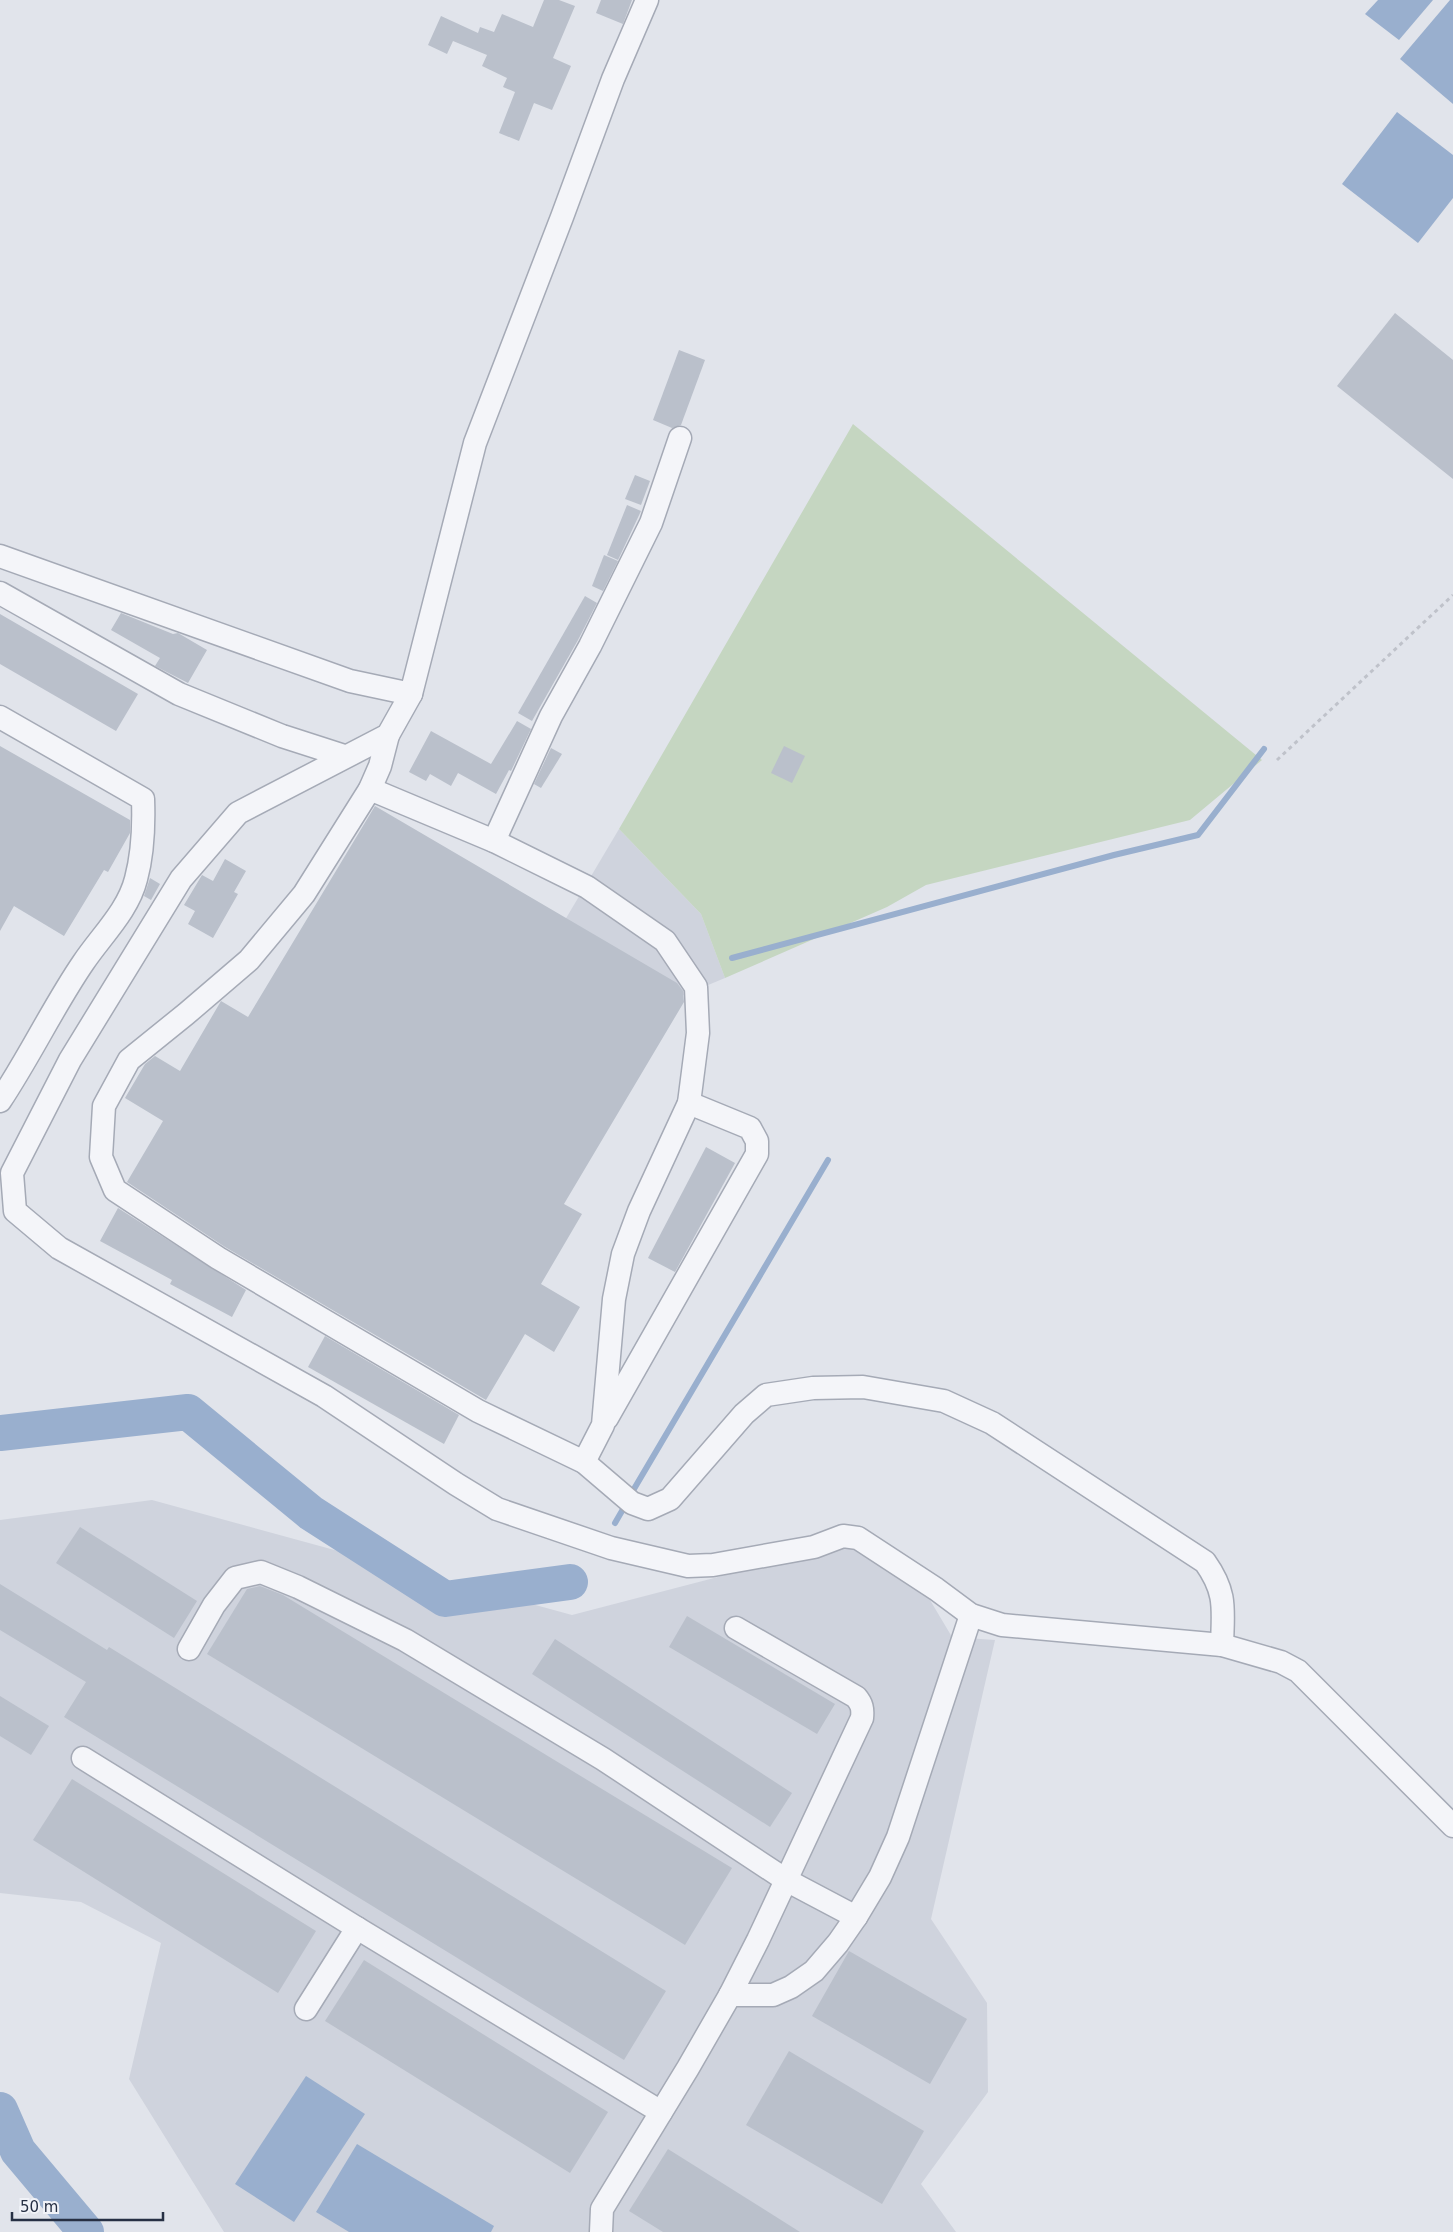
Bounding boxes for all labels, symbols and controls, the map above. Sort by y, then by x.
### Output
scale bar [12,2190,164,2222]
text: 50 m [20,2198,58,2216]

